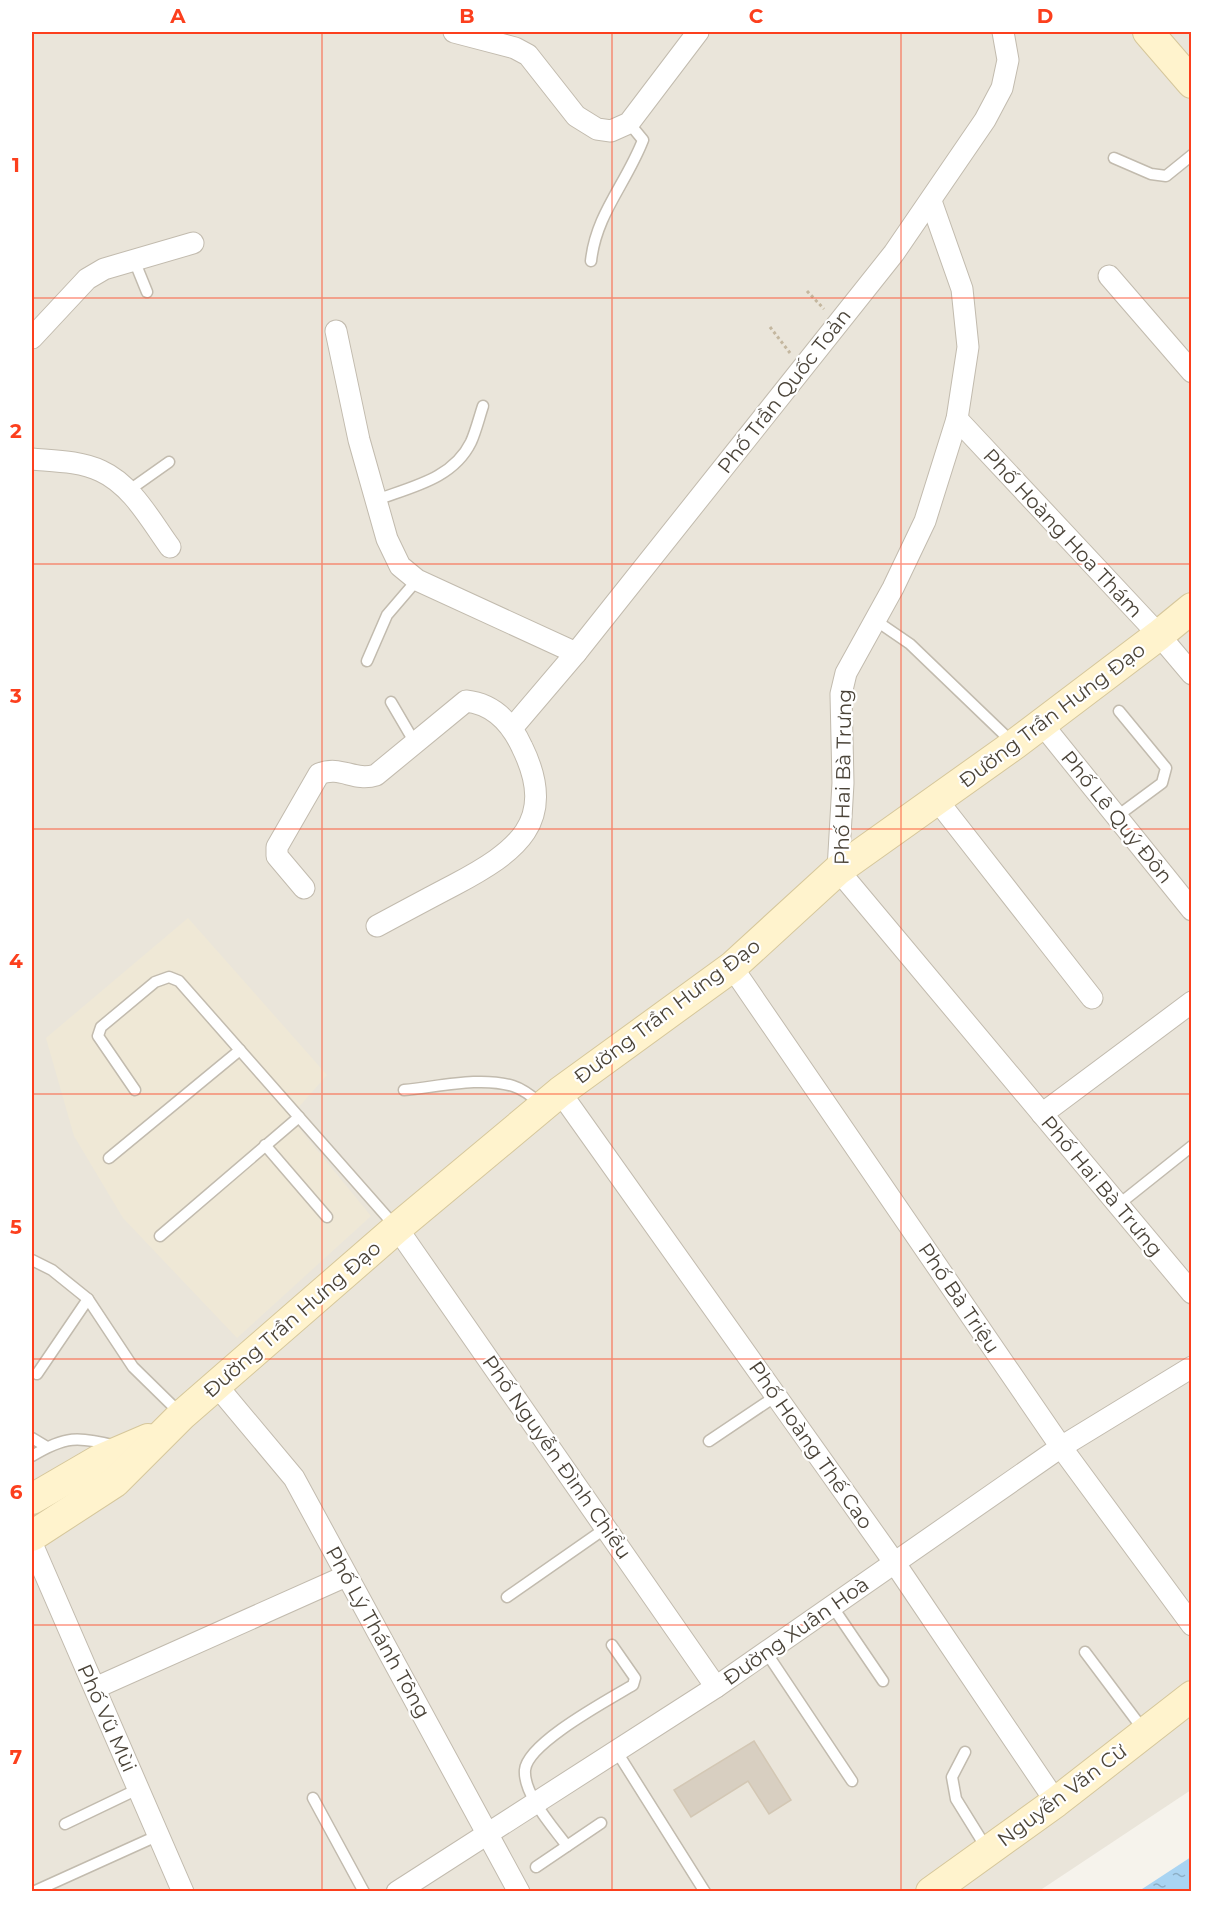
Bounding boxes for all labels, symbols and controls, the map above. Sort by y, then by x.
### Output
text: A [169,4,186,28]
text: B [459,4,475,28]
text: C [749,4,764,28]
text: D [1037,4,1053,28]
text: 1 [12,153,20,177]
street label: Phố Trần Quốc Toản [712,304,856,478]
text: 2 [10,419,22,443]
street label: Phố Hoàng Hoa Thám [978,443,1148,623]
street label: Đường Trần Hưng Đạo [954,637,1150,793]
text: 3 [9,684,22,708]
street label: Phố Hai Bà Trưng [829,689,857,865]
street label: Phố Lê Quý Đôn [1056,746,1178,888]
street label: Đường Trần Hưng Đạo [569,933,765,1089]
text: 4 [9,949,23,973]
street label: Phố Hai Bà Trưng [1036,1111,1168,1261]
text: 5 [10,1215,22,1239]
street label: Đường Trần Hưng Đạo [199,1236,385,1402]
street label: Phố Bà Triệu [913,1238,1005,1358]
street label: Phố Nguyễn Đình Chiểu [477,1350,637,1564]
street label: Phố Hoàng Thế Cao [744,1356,878,1534]
text: 6 [10,1480,23,1504]
street label: Phố Lý Thánh Tông [321,1542,435,1722]
street label: Đường Xuân Hoà [719,1572,873,1690]
street label: Phố Vũ Mùi [73,1660,141,1776]
street label: Nguyễn Văn Cừ [993,1738,1132,1851]
text: 7 [10,1745,22,1769]

